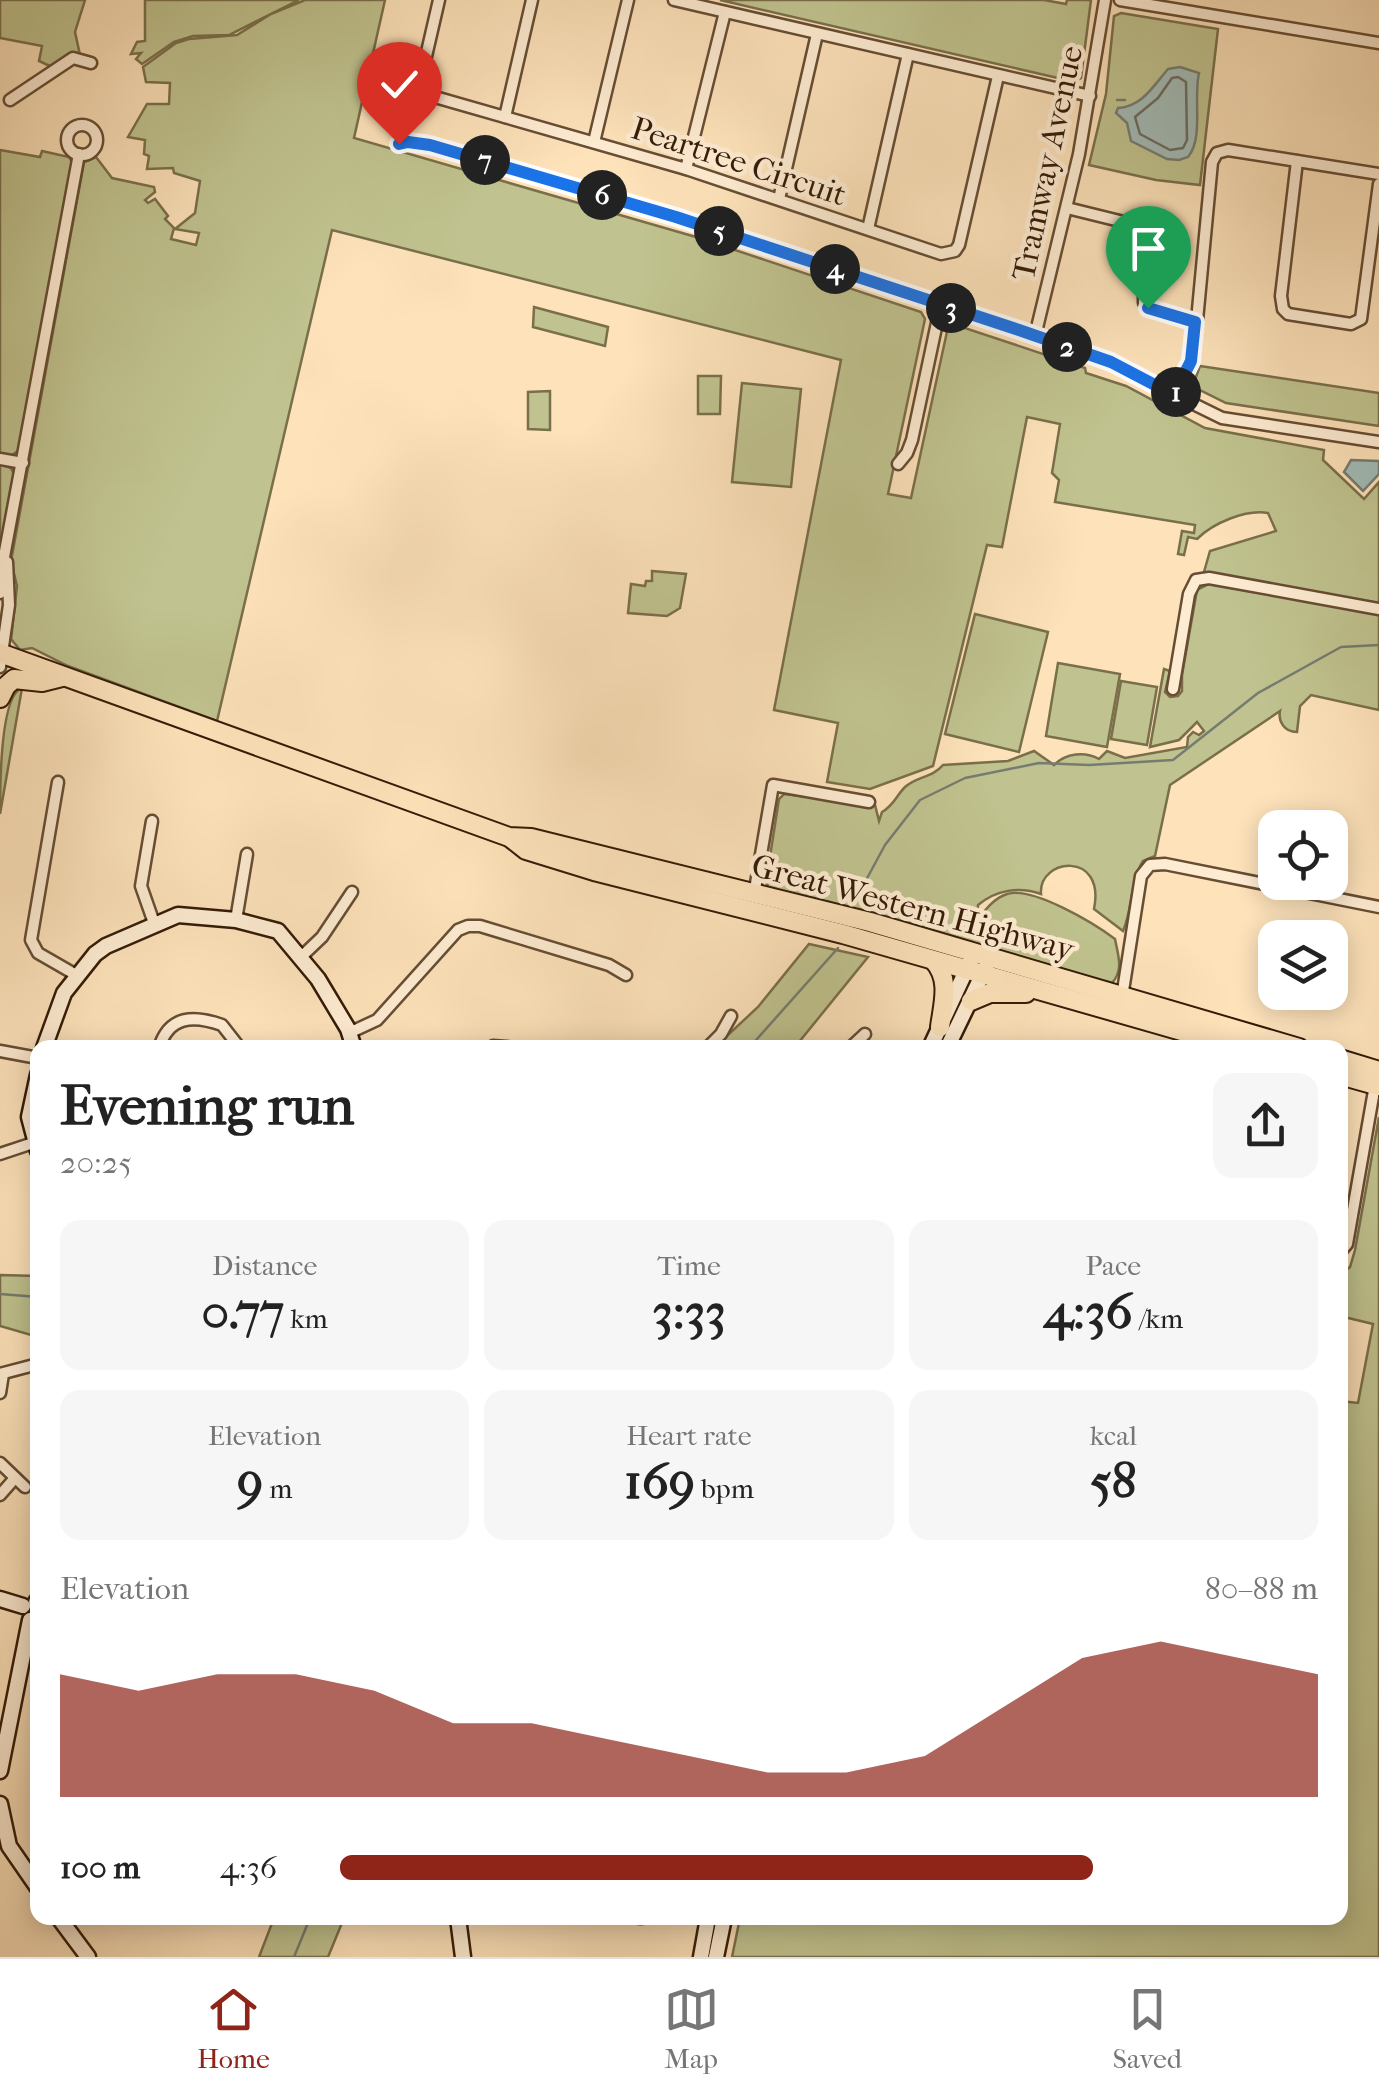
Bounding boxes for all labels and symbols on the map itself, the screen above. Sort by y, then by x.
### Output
pin [357,42,442,145]
street label: Tramway Avenue [1005,42,1090,284]
street label: Peartree Circuit [627,109,851,214]
pin: 7 [460,135,510,185]
pin: 6 [577,170,627,220]
pin: 5 [694,206,744,256]
pin [1106,206,1191,309]
pin: 4 [810,244,860,294]
pin: 3 [926,283,976,333]
pin: 2 [1042,322,1092,372]
pin: 1 [1151,367,1201,417]
street label: Great Western Highway [748,847,1079,969]

